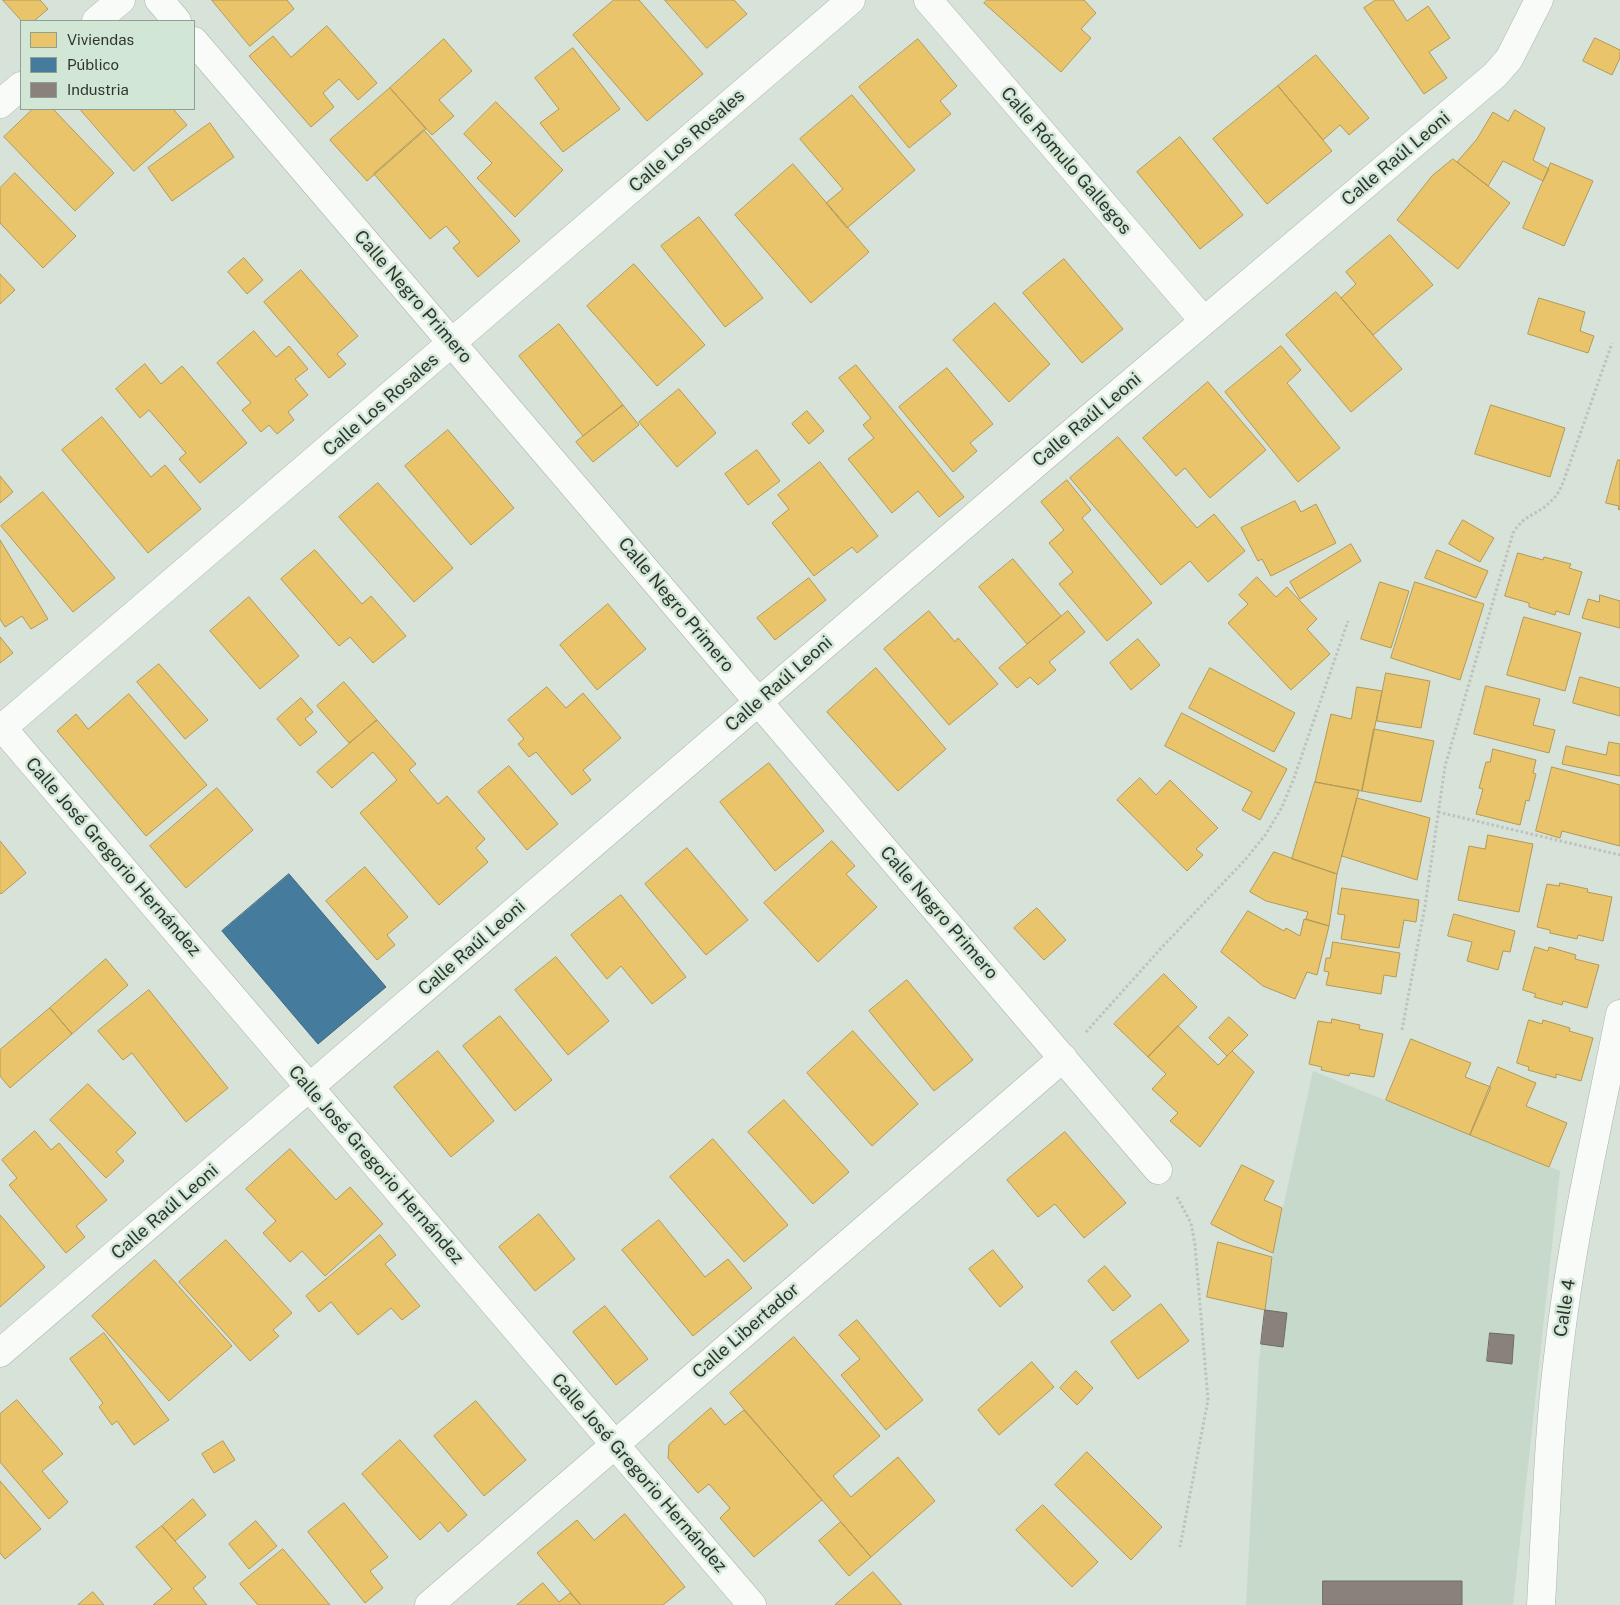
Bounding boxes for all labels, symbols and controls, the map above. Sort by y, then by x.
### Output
legend [20,20,195,110]
text: Viviendas [67,31,134,48]
text: Público [67,56,119,73]
text: Industria [67,81,129,98]
street label: Calle Rómulo Gallegos [996,83,1136,239]
street label: Calle Los Rosales [625,85,749,197]
street label: Calle Raúl Leoni [1338,107,1454,211]
street label: Calle Negro Primero [349,226,477,368]
street label: Calle Los Rosales [319,349,443,461]
street label: Calle Raúl Leoni [1029,368,1145,472]
street label: Calle Negro Primero [613,533,739,677]
street label: Calle Raúl Leoni [721,632,837,736]
street label: Calle José Gregorio Hernández [21,753,205,961]
street label: Calle Negro Primero [875,842,1003,984]
street label: Calle Raúl Leoni [414,896,530,1000]
street label: Calle José Gregorio Hernández [284,1061,468,1269]
street label: Calle Raúl Leoni [107,1160,223,1264]
street label: Calle 4 [1550,1278,1580,1338]
street label: Calle Libertador [688,1279,804,1383]
street label: Calle José Gregorio Hernández [547,1369,731,1577]

